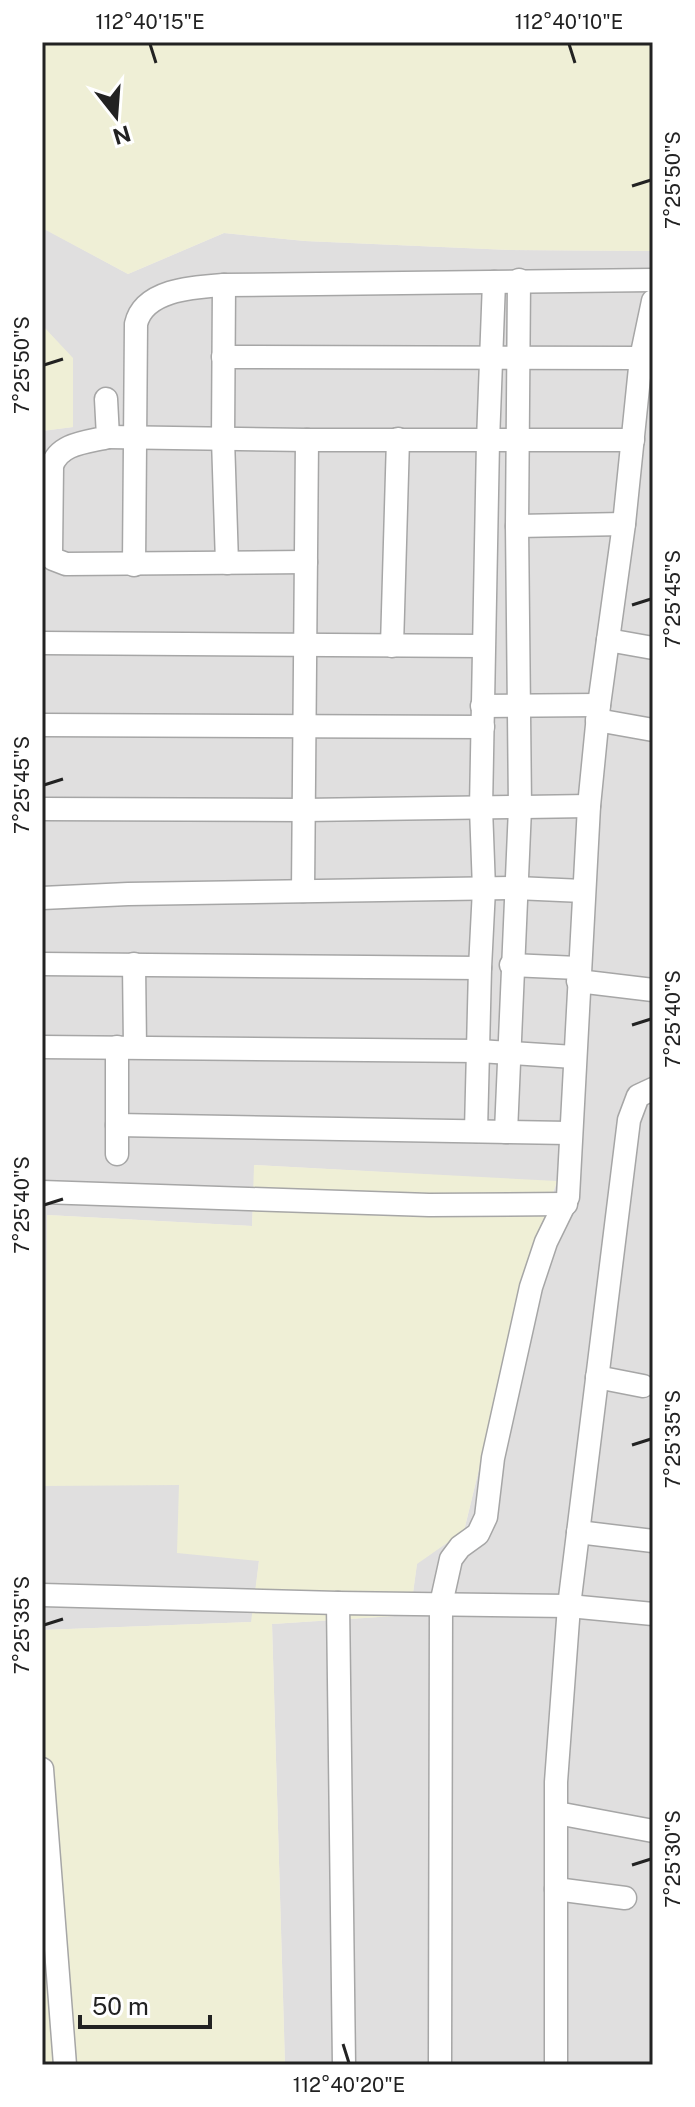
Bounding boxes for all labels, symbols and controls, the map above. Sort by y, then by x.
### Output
text: 112°40'15"E [95,10,205,34]
text: 112°40'10"E [515,10,623,34]
north arrow [76,76,156,156]
text: N [110,120,134,150]
text: 7°25'50"S [661,131,685,229]
text: 7°25'50"S [10,316,34,414]
text: 7°25'45"S [661,550,685,648]
text: 7°25'45"S [10,736,34,834]
text: 7°25'40"S [661,970,685,1068]
text: 7°25'40"S [10,1156,34,1254]
text: 7°25'35"S [661,1390,685,1488]
text: 7°25'35"S [10,1576,34,1674]
text: 7°25'30"S [661,1810,685,1908]
scale bar [80,1979,210,2029]
text: 50 m [92,1992,149,2020]
text: 112°40'20"E [293,2073,405,2097]

